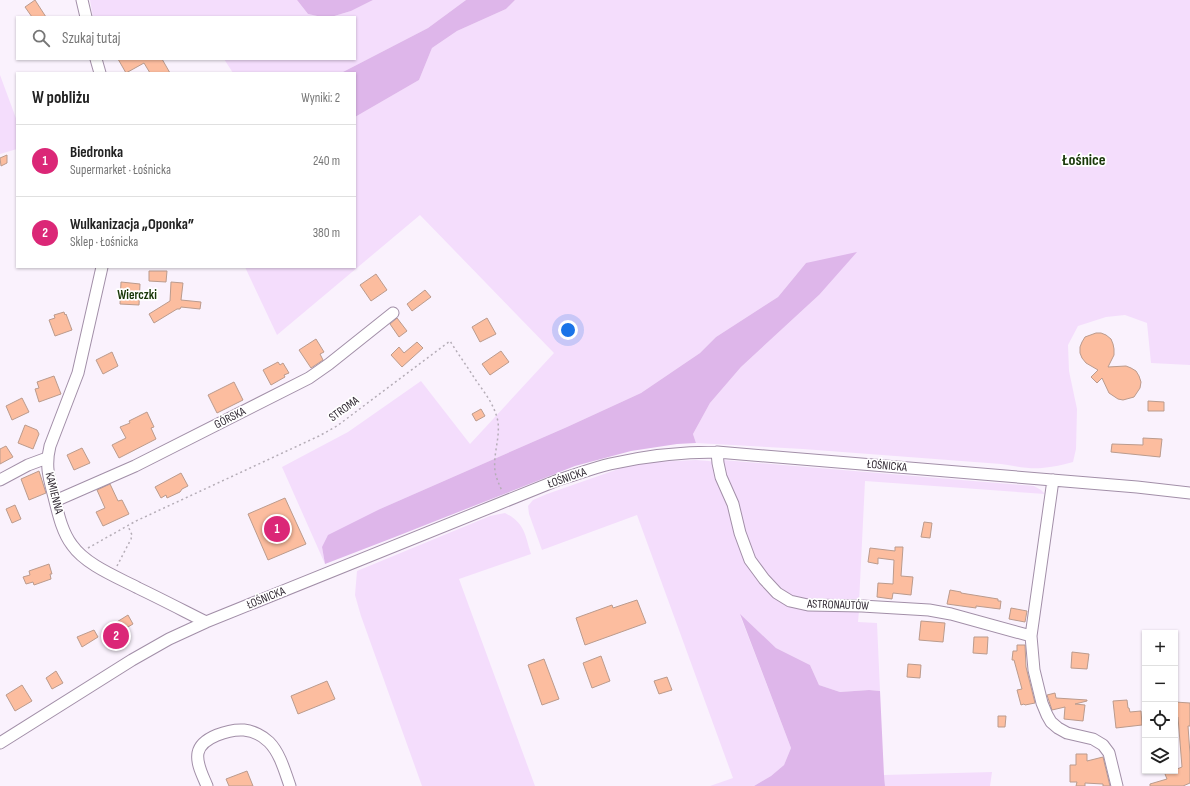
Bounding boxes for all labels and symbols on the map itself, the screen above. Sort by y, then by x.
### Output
district label: Łośnice [1061,151,1106,170]
district label: Wierczki [117,287,157,303]
your location [558,320,578,340]
street label: STROMA [326,393,363,425]
street label: GÓRSKA [212,403,249,432]
street label: ŁOŚNICKA [865,457,909,475]
street label: ŁOŚNICKA [545,464,589,492]
street label: KAMIENNA [42,471,67,516]
pin: 1 [264,514,290,544]
street label: ŁOŚNICKA [244,583,288,613]
street label: ASTRONAUTÓW [806,596,869,614]
pin: 2 [103,621,129,651]

